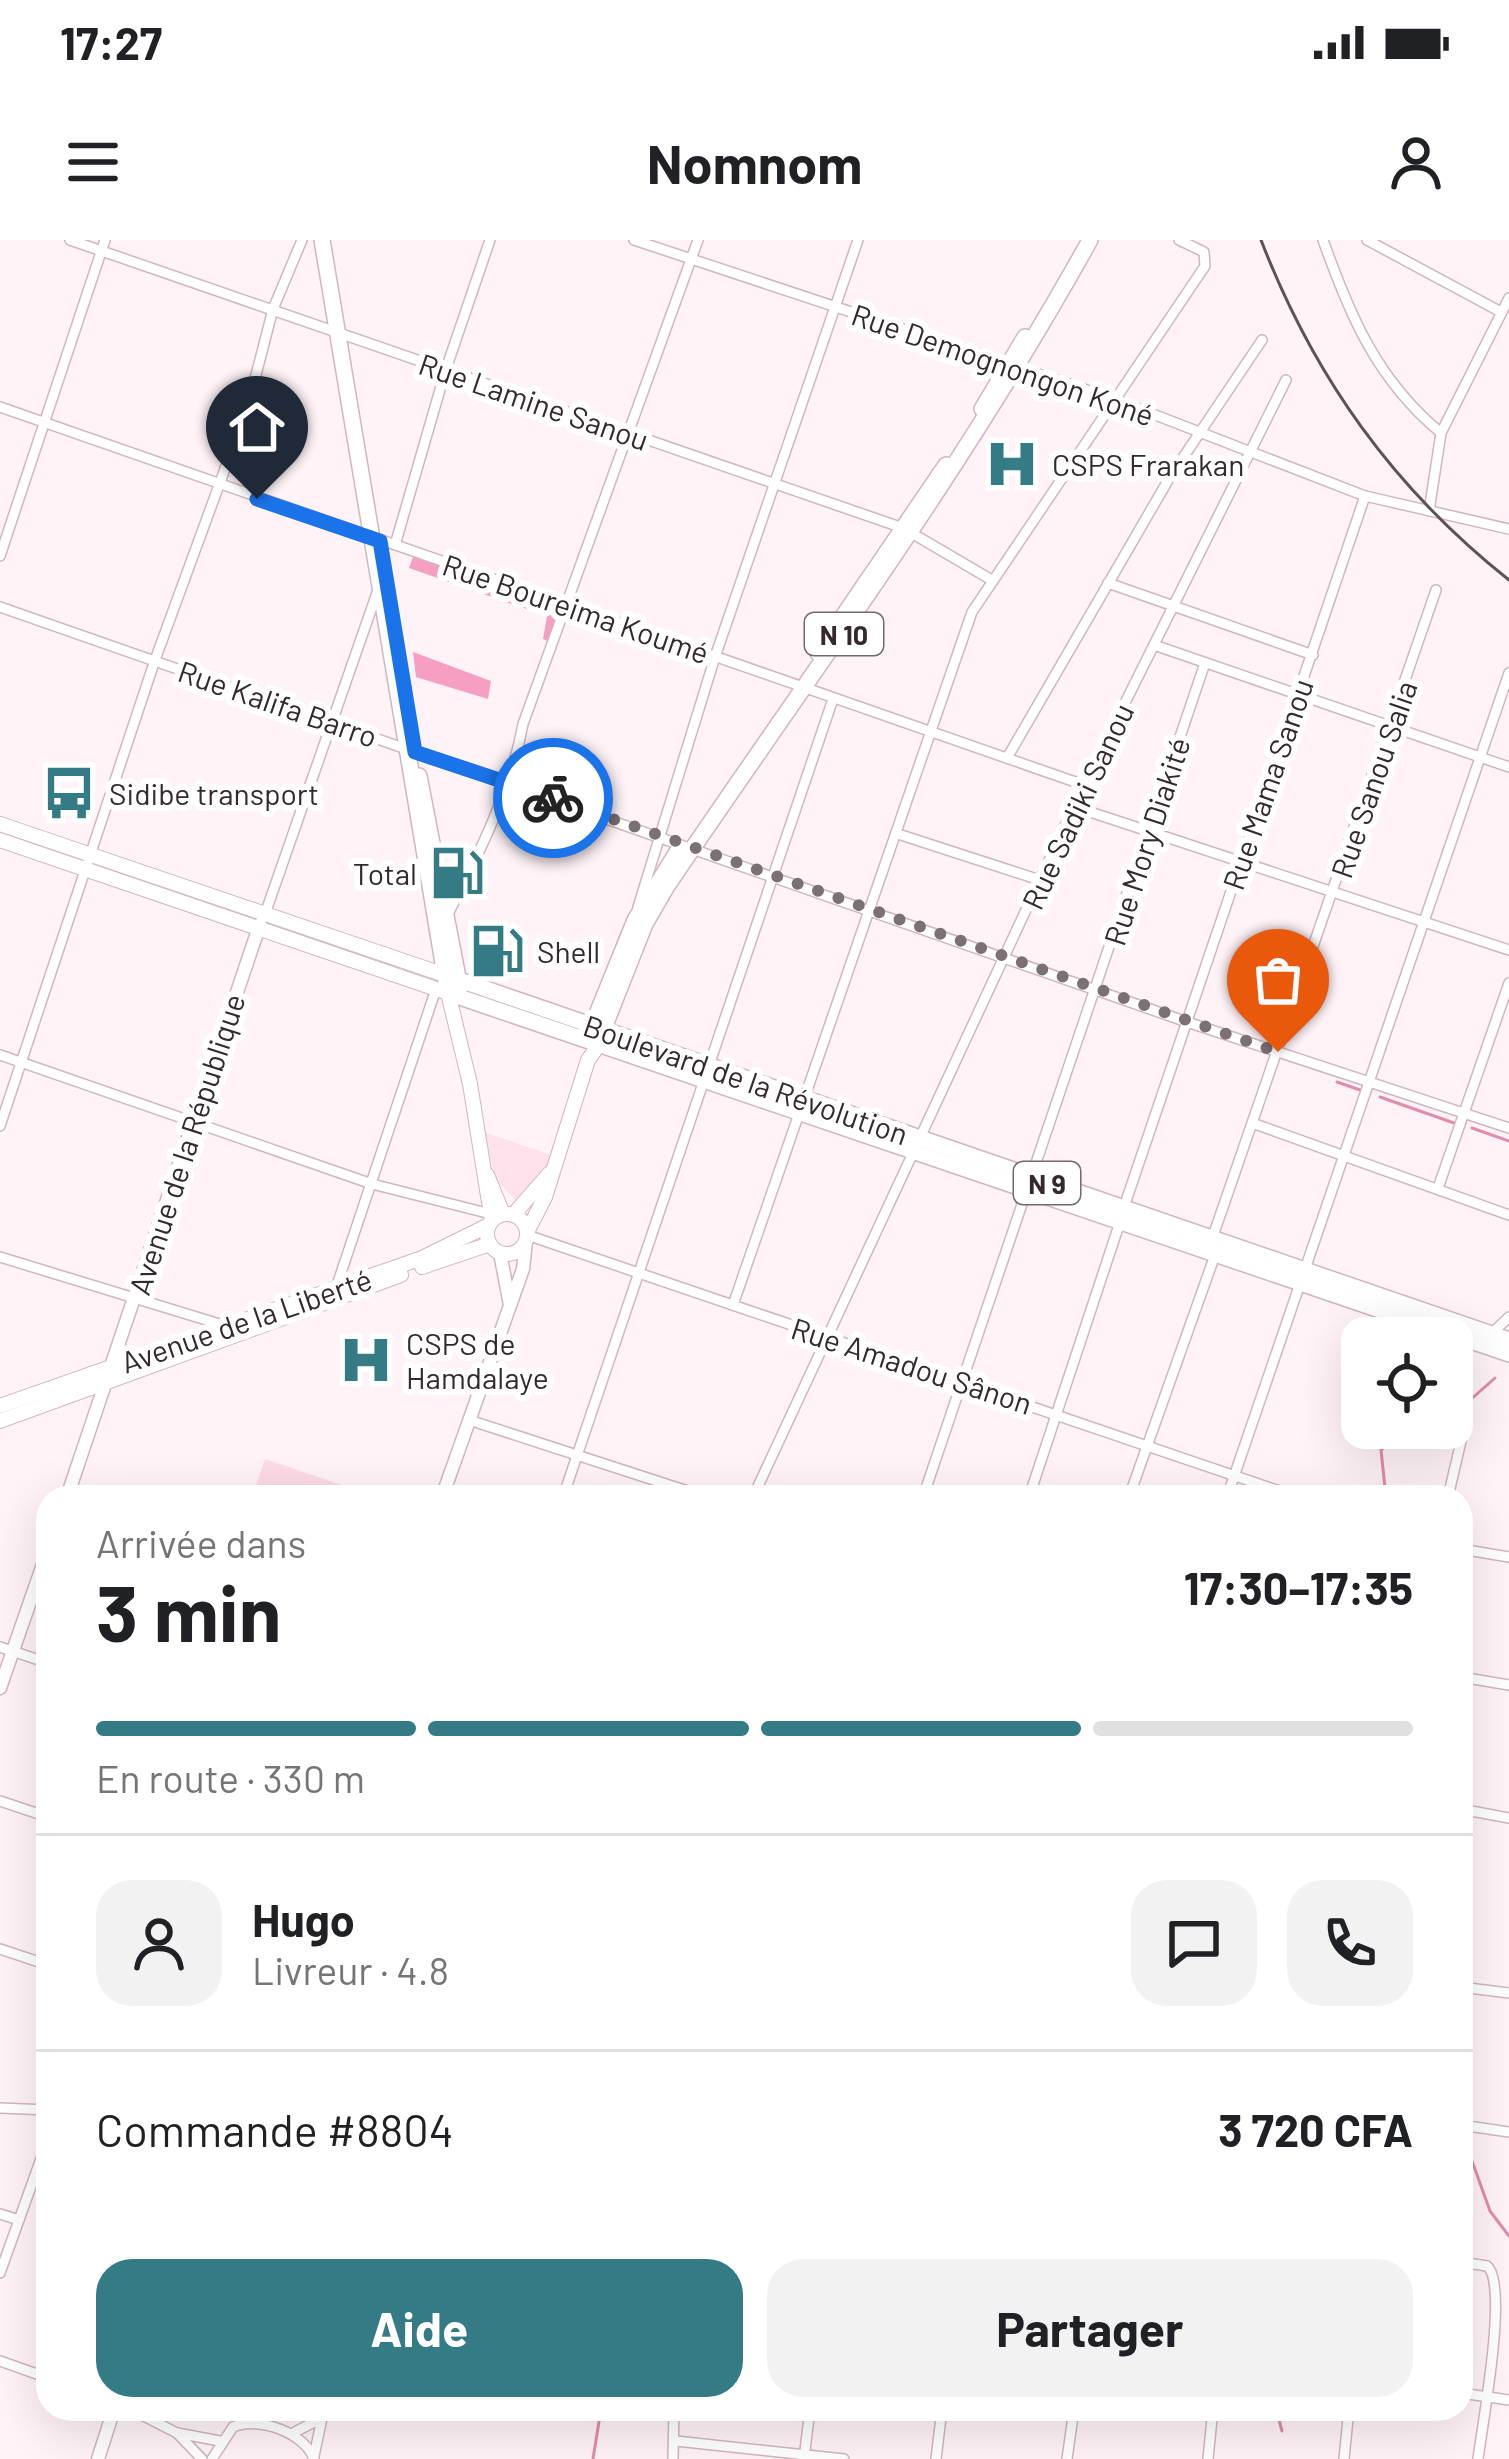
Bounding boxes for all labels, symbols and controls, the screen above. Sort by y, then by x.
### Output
text: 17:27 [60,15,162,69]
icon: menu [60,129,126,195]
icon: person [1383,129,1449,195]
text: Nomnom [647,130,862,195]
street label: Rue Demognongon Koné [847,295,1159,433]
street label: Rue Lamine Sanou [414,345,654,457]
pin [206,376,308,499]
icon: home [224,394,290,460]
hospital icon: CSPS Frarakan [983,435,1041,493]
place label: CSPS Frarakan [1052,446,1244,482]
street label: Rue Boureima Koumé [438,546,714,670]
road number: N 10 [805,613,883,655]
street label: Rue Kalifa Barro [174,652,382,754]
street label: Rue Mama Sanou [1214,674,1320,894]
street label: Rue Sanou Salia [1322,676,1424,882]
street label: Rue Sadiki Sanou [1014,697,1140,915]
street label: Rue Mory Diakité [1095,732,1197,950]
courier [493,738,613,858]
bus stop icon: Sidibe transport [40,764,98,822]
icon: bike [520,765,586,831]
place label: Sidibe transport [109,775,319,811]
fuel station icon: Total [428,844,486,902]
place label: Total [353,855,417,891]
fuel station icon: Shell [468,922,526,980]
pin [1227,929,1329,1052]
place label: Shell [537,933,600,969]
icon: bag [1245,947,1311,1013]
street label: Avenue de la République [120,989,252,1299]
street label: Boulevard de la Révolution [579,1007,913,1151]
road number: N 9 [1014,1162,1080,1204]
street label: Avenue de la Liberté [116,1260,376,1380]
street label: Rue Amadou Sânon [787,1309,1037,1421]
map controls [1341,1317,1473,1449]
button: locate [1341,1317,1473,1449]
place label: CSPS de Hamdalaye [406,1325,549,1395]
hospital icon: CSPS de Hamdalaye [337,1331,395,1389]
text: Arrivée dans [96,1519,306,1566]
text: 17:30–17:35 [1184,1560,1413,1614]
text: 3 min [96,1564,281,1658]
text: En route · 330 m [96,1754,365,1801]
button: person [96,1880,222,2006]
button: chat [1131,1880,1257,2006]
button: phone [1287,1880,1413,2006]
text: Hugo [252,1892,355,1946]
text: Livreur · 4.8 [252,1946,449,1993]
text: Commande #8804 [96,2102,453,2156]
text: 3 720 CFA [1218,2102,1413,2156]
button: Aide [96,2259,743,2397]
button: Partager [767,2259,1413,2397]

